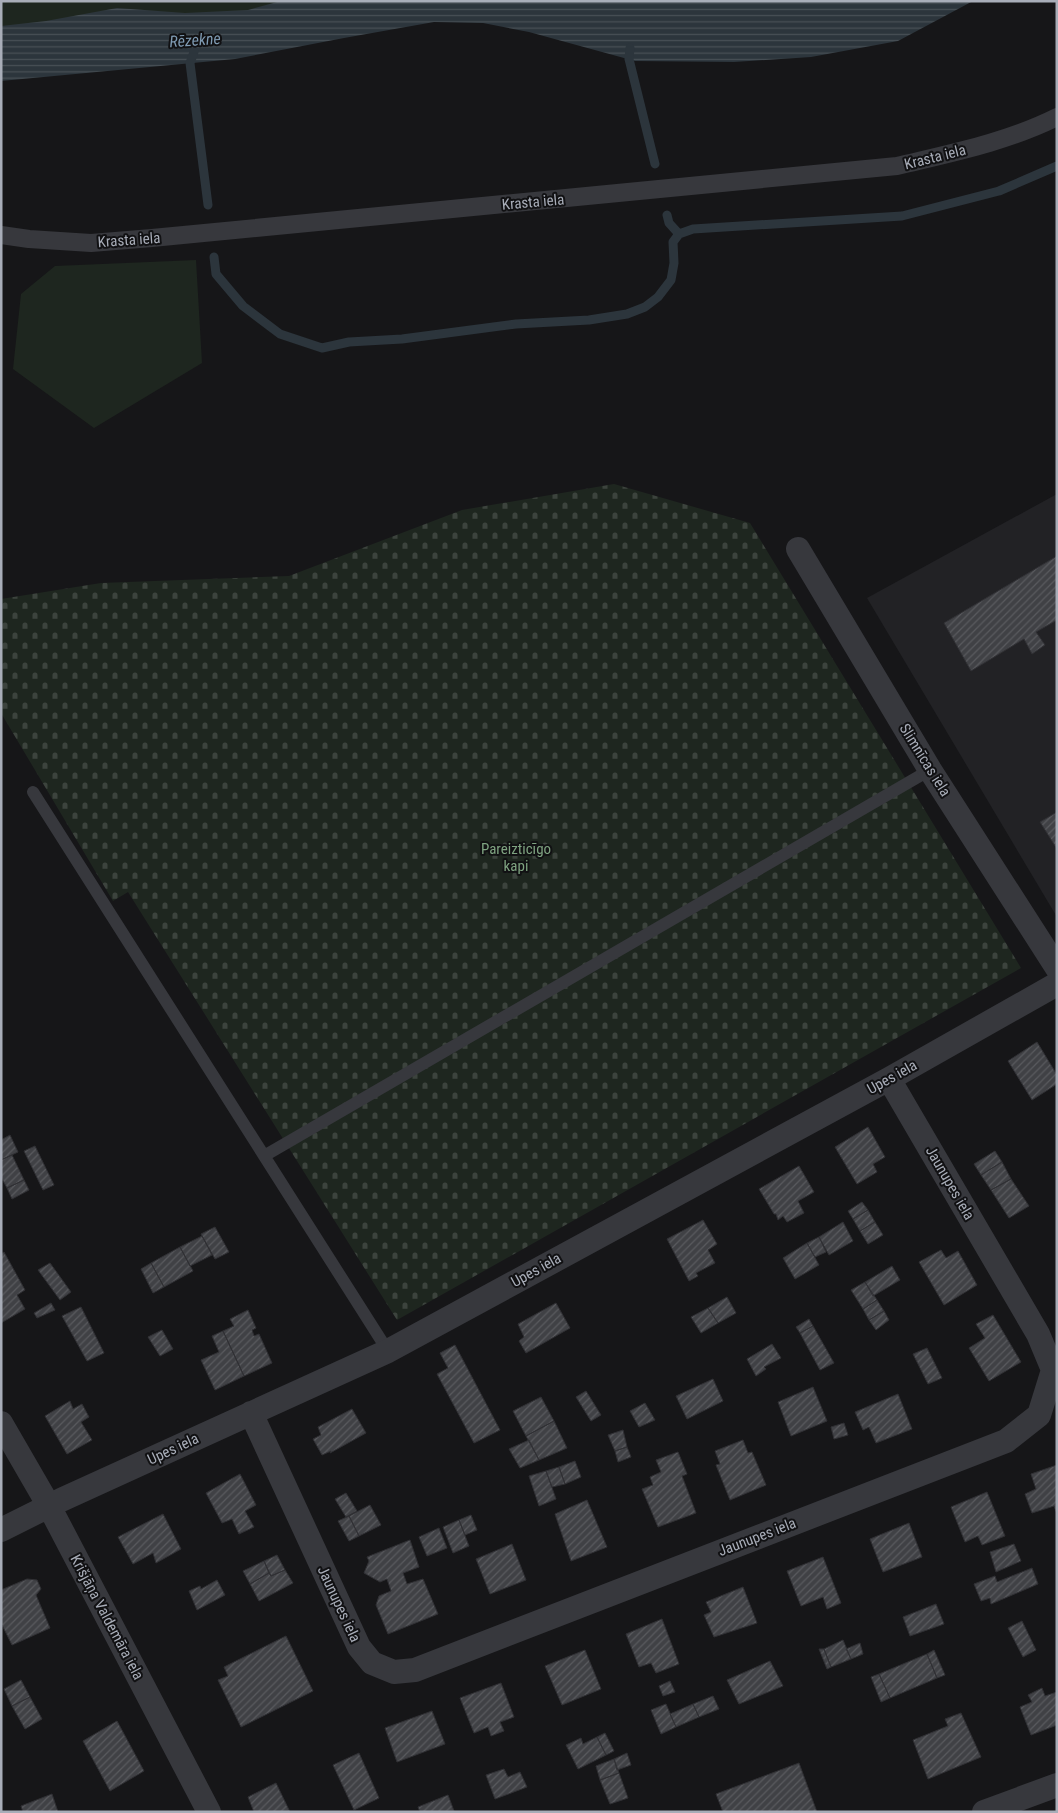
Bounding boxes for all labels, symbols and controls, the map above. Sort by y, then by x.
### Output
water label: Rēzekne [169,29,221,51]
street label: Krasta iela [902,141,968,173]
street label: Krasta iela [501,190,565,214]
street label: Krasta iela [97,229,161,251]
street label: Slimnīcas iela [896,720,954,800]
park label: Pareizticīgo kapi [481,840,551,875]
street label: Upes iela [864,1056,920,1098]
street label: Jaunupes iela [922,1143,978,1223]
street label: Upes iela [508,1249,564,1291]
street label: Upes iela [145,1429,201,1469]
street label: Jaunupes iela [715,1514,799,1560]
street label: Krišjāņa Valdemāra iela [66,1551,148,1683]
street label: Jaunupes iela [314,1563,364,1645]

